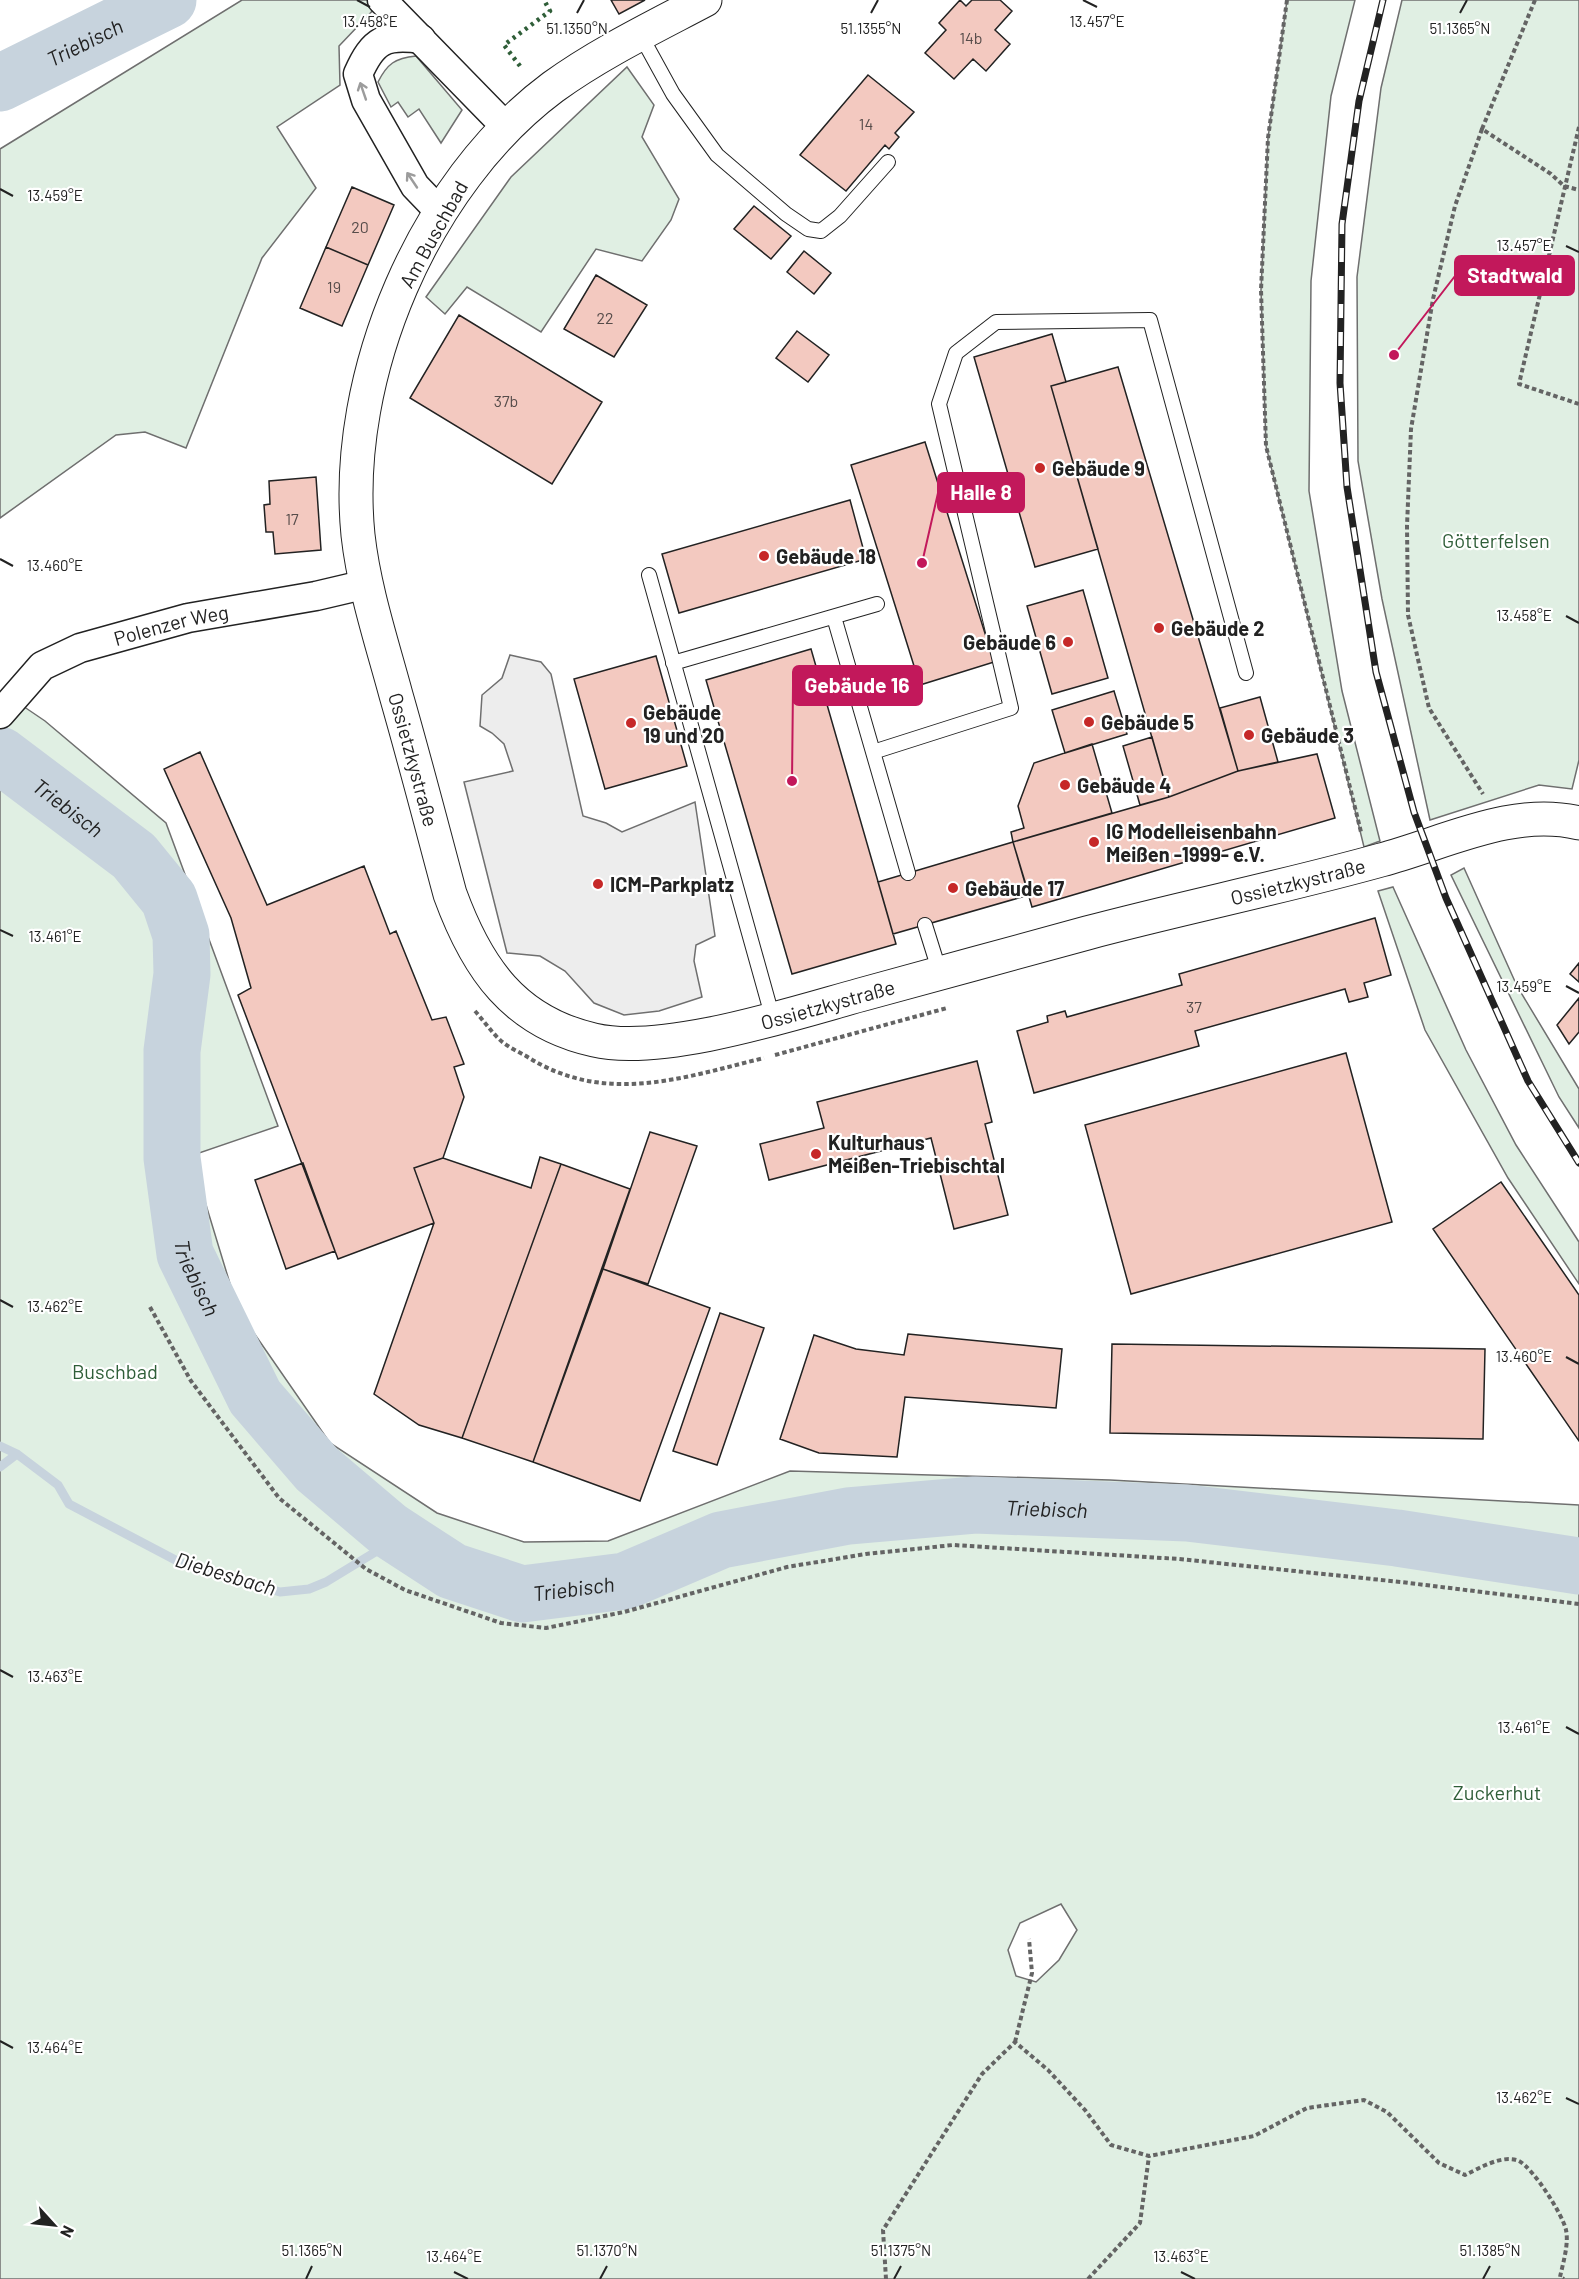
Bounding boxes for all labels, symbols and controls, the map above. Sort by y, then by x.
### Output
water label: Triebisch [42,12,126,71]
text: 13.458°E [342,12,398,30]
text: 13.457°E [1069,12,1125,30]
text: 51.1350°N [546,19,608,37]
text: 51.1355°N [841,19,901,37]
text: 51.1365°N [1430,19,1490,37]
house number: 14b [959,28,983,47]
one-way arrow [357,83,368,101]
house number: 14 [859,114,873,133]
one-way arrow [406,172,418,189]
street label: Am Buschbad [394,176,472,292]
text: 13.459°E [27,186,83,204]
house number: 20 [351,217,369,236]
text: 13.457°E [1496,236,1552,254]
callout: Stadtwald [1455,256,1574,295]
text: Stadtwald [1467,262,1563,287]
house number: 19 [327,277,341,296]
house number: 22 [596,308,614,327]
house number: 37b [494,391,518,410]
place label: Gebäude 9 [1052,456,1145,480]
marker: Gebäude 9 [1033,461,1047,475]
callout: Halle 8 [938,473,1024,512]
text: Halle 8 [950,479,1012,504]
house number: 17 [285,509,299,528]
park label: Götterfelsen [1442,528,1550,552]
place label: Gebäude 18 [776,544,876,568]
marker: Gebäude 18 [757,549,771,563]
text: 13.460°E [27,556,83,574]
street label: Polenzer Weg [111,599,230,650]
text: 13.458°E [1496,606,1552,624]
place label: Gebäude 2 [1171,616,1264,640]
marker: Gebäude 2 [1152,621,1166,635]
place label: Gebäude 6 [963,630,1056,654]
marker: Gebäude 6 [1061,635,1075,649]
callout: Gebäude 16 [793,666,922,705]
text: Gebäude 16 [805,672,909,697]
street label: Ossietzkystraße [384,690,443,829]
place label: Gebäude 19 und 20 [643,700,724,747]
place label: Gebäude 5 [1101,710,1194,734]
marker: Gebäude 5 [1082,715,1096,729]
marker: Gebäude 19 und 20 [624,716,638,730]
place label: Gebäude 3 [1261,723,1354,747]
marker: Gebäude 3 [1242,728,1256,742]
water label: Triebisch [29,772,109,841]
place label: Gebäude 4 [1077,773,1171,797]
marker: Gebäude 4 [1058,778,1072,792]
place label: IG Modelleisenbahn Meißen -1999- e.V. [1106,819,1277,866]
marker: IG Modelleisenbahn Meißen -1999- e.V. [1087,835,1101,849]
street label: Ossietzkystraße [1228,853,1368,909]
place label: ICM-Parkplatz [610,872,734,896]
place label: Gebäude 17 [965,876,1064,900]
marker: ICM-Parkplatz [591,877,605,891]
marker: Gebäude 17 [946,881,960,895]
text: 13.461°E [29,927,81,945]
street label: Ossietzkystraße [758,974,897,1034]
text: 13.459°E [1496,977,1552,995]
house number: 37 [1186,997,1202,1016]
place label: Kulturhaus Meißen-Triebischtal [828,1130,1005,1177]
marker: Kulturhaus Meißen-Triebischtal [809,1147,823,1161]
water label: Triebisch [171,1238,226,1320]
text: 13.462°E [27,1297,83,1315]
text: 13.460°E [1496,1347,1552,1365]
park label: Buschbad [72,1359,158,1383]
water label: Triebisch [1006,1494,1088,1522]
water label: Diebesbach [173,1546,279,1600]
water label: Triebisch [531,1570,616,1605]
text: 13.463°E [27,1667,83,1685]
text: 13.461°E [1498,1718,1550,1736]
park label: Zuckerhut [1453,1780,1541,1804]
text: 13.464°E [27,2038,83,2056]
text: 13.462°E [1496,2088,1552,2106]
north arrow [24,2195,84,2255]
text: N [57,2223,79,2241]
text: 51.1365°N [282,2241,342,2259]
text: 51.1370°N [576,2241,638,2259]
text: 51.1375°N [871,2241,931,2259]
text: 51.1385°N [1459,2241,1521,2259]
text: 13.464°E [426,2247,482,2265]
text: 13.463°E [1153,2247,1209,2265]

